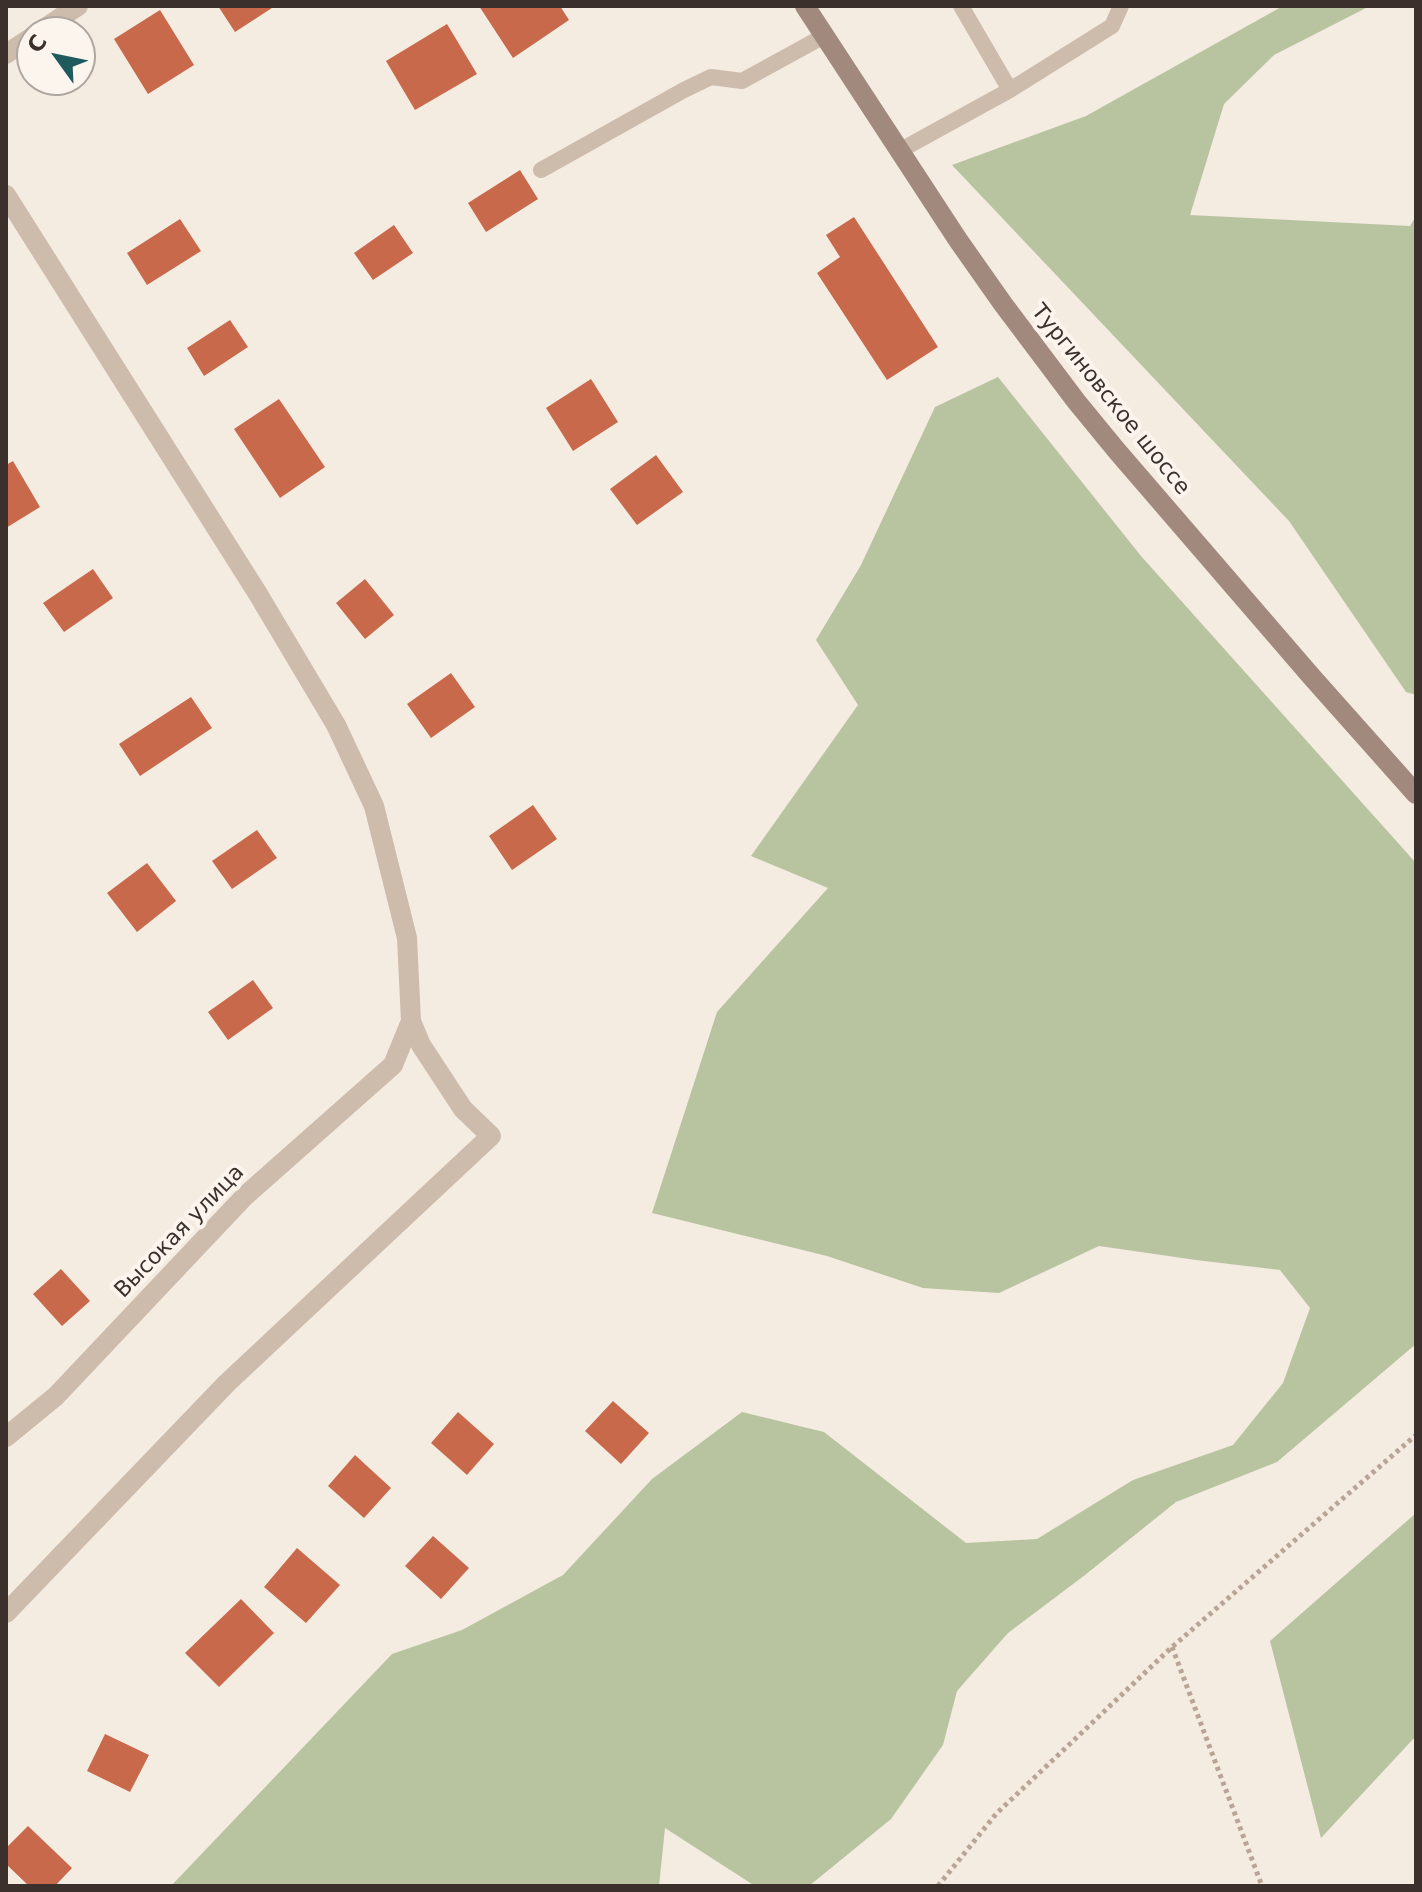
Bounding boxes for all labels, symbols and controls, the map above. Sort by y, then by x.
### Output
north arrow [16,16,96,96]
text: С [22,30,52,57]
street label: Тургиновское шоссе [1025,299,1195,501]
street label: Высокая улица [110,1160,250,1304]

